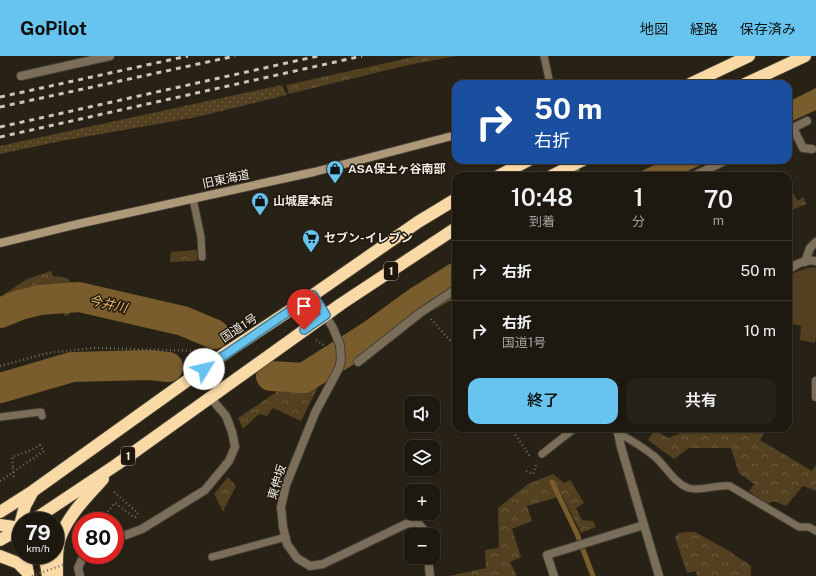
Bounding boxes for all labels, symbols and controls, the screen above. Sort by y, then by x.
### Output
text: GoPilot [20,17,87,39]
text: 地図 [640,21,668,37]
text: 経路 [690,21,718,37]
text: 保存済み [740,21,796,37]
text: 50 m [534,92,602,125]
icon: right [468,96,520,148]
text: 右折 [534,130,570,151]
shop icon: ASA保土ヶ谷南部 [325,159,345,184]
place label: ASA保土ヶ谷南部 [348,162,445,176]
street label: 旧東海道 [201,167,251,191]
text: 10:48 [511,183,573,211]
text: 1 [633,183,643,211]
text: 70 [704,185,733,213]
shop icon: 山城屋本店 [250,191,270,216]
place label: 山城屋本店 [273,194,333,208]
text: m [713,213,724,228]
text: 到着 [529,214,555,229]
text: 分 [632,214,645,229]
supermarket icon: セブン-イレブン [301,228,321,253]
place label: セブン-イレブン [324,231,413,245]
icon: right [468,260,490,282]
road number: 1 [384,262,398,280]
text: 50 m [741,262,776,279]
text: 右折 [502,263,532,280]
pin [287,289,321,330]
water label: 今井川 [87,292,131,316]
icon: arrive [293,295,315,317]
street label: 国道1号 [218,311,260,345]
text: 右折 [502,314,532,331]
icon: right [468,320,490,342]
text: 10 m [744,322,776,339]
text: 国道1号 [502,335,546,350]
position arrow [183,348,225,390]
button: 終了 [468,378,618,424]
button: 共有 [626,378,776,424]
map controls [404,396,440,564]
button: sound [404,396,440,432]
button: layers [404,440,440,476]
road number: 1 [121,447,135,465]
street label: 東伸坂 [265,463,289,501]
button: + [404,484,440,520]
speed limit sign: 80 [72,512,124,564]
text: 79 [25,521,51,545]
button: − [404,528,440,564]
text: km/h [26,542,50,554]

